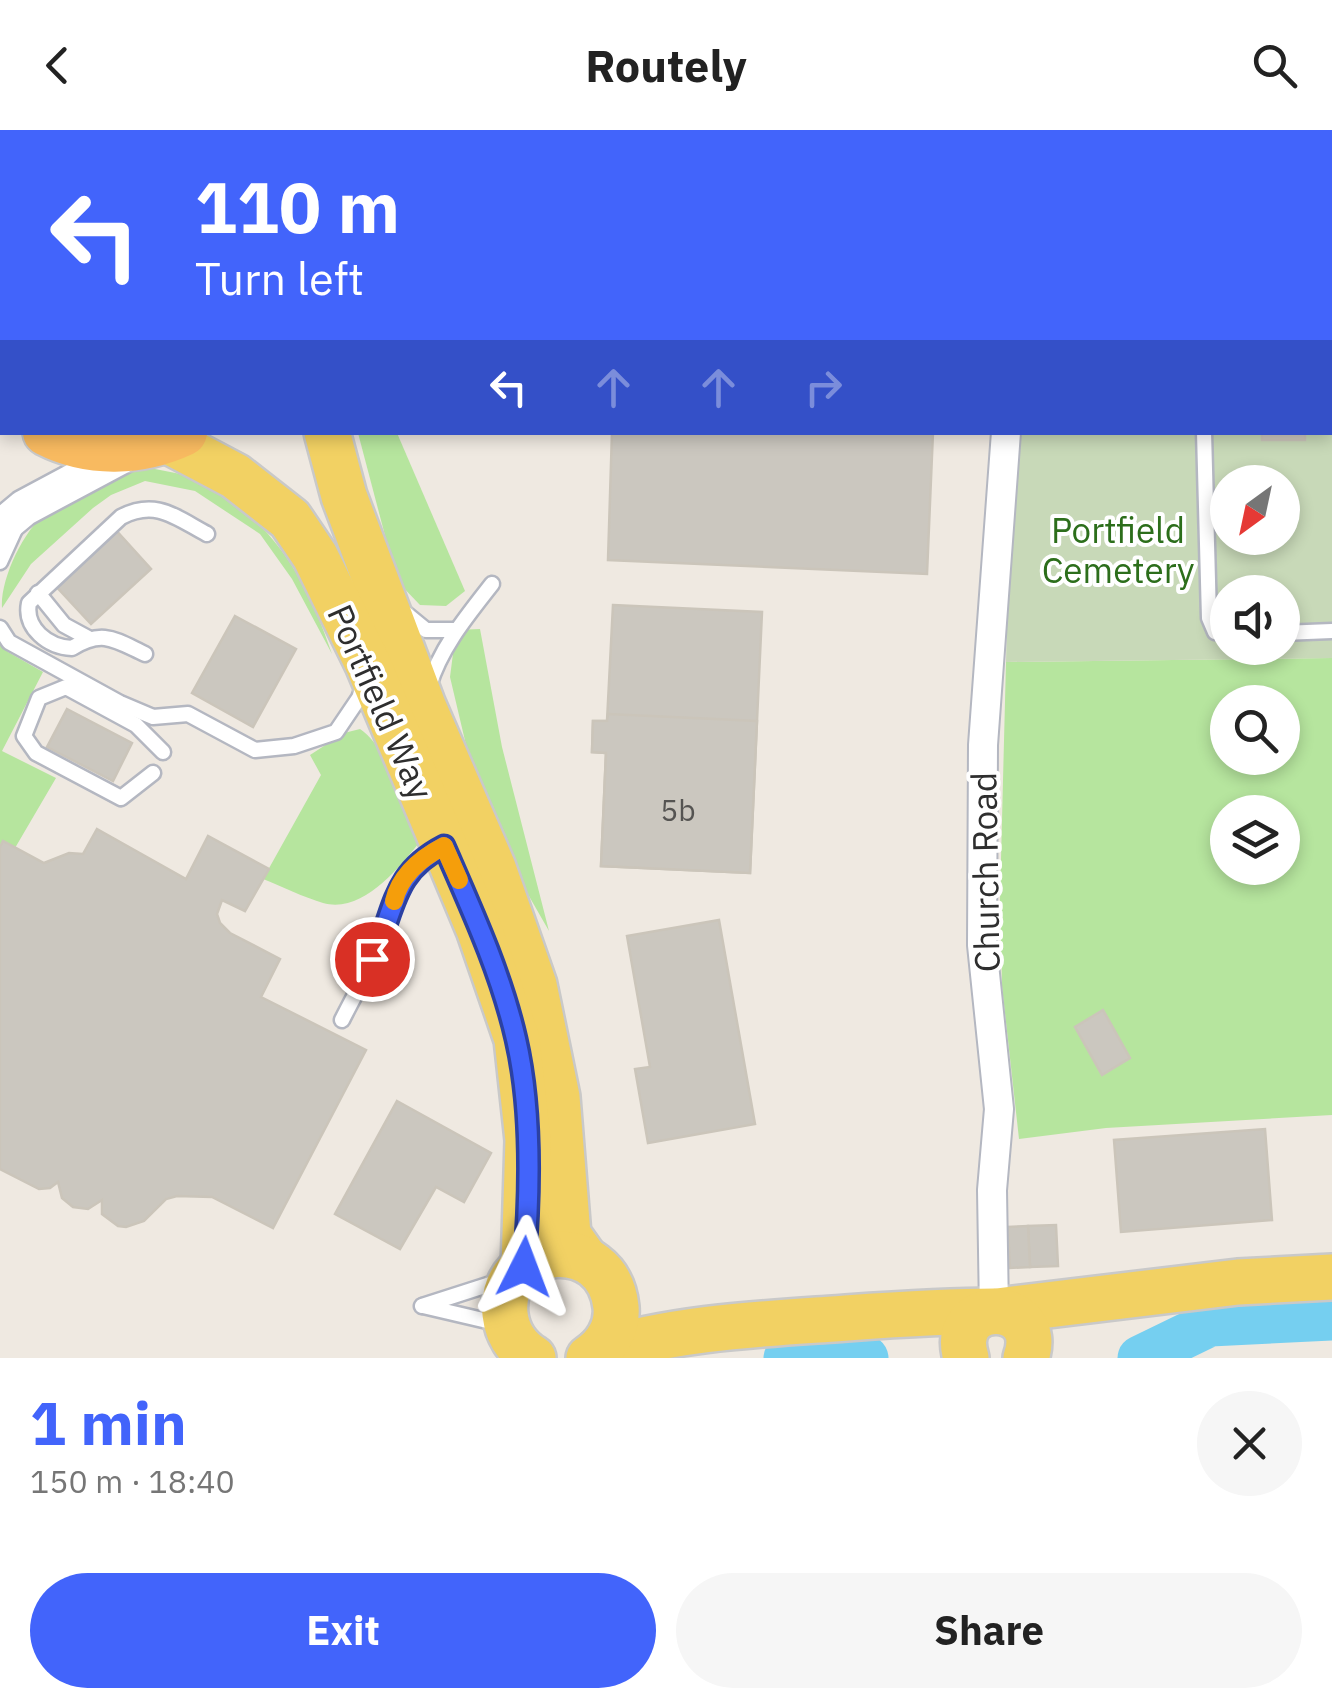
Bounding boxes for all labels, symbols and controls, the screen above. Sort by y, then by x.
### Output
text: Routely [585,36,747,94]
icon: back [30,38,85,93]
icon: search [1247,38,1302,93]
text: 110 m [195,161,400,252]
icon: left [30,170,160,300]
text: Turn left [195,249,364,307]
icon: left [481,360,536,415]
icon: ahead [586,360,641,415]
icon: ahead [691,360,746,415]
icon: right [796,360,851,415]
north arrow [1210,465,1300,555]
map controls [1210,465,1300,885]
park label: Portfield Cemetery [1042,507,1194,593]
button: sound [1210,575,1300,665]
street label: Portfield Way [317,597,445,807]
button: search [1210,685,1300,775]
street label: Church Road [960,771,1010,973]
house number: 5b [660,790,696,829]
button: layers [1210,795,1300,885]
pin [330,917,415,1002]
icon: arrive [345,932,400,987]
position arrow [472,1215,576,1319]
text: 1 min [30,1383,187,1462]
button: close [1197,1391,1302,1496]
text: 150 m · 18:40 [30,1460,235,1502]
button: Exit [30,1573,656,1688]
button: Share [676,1573,1302,1688]

